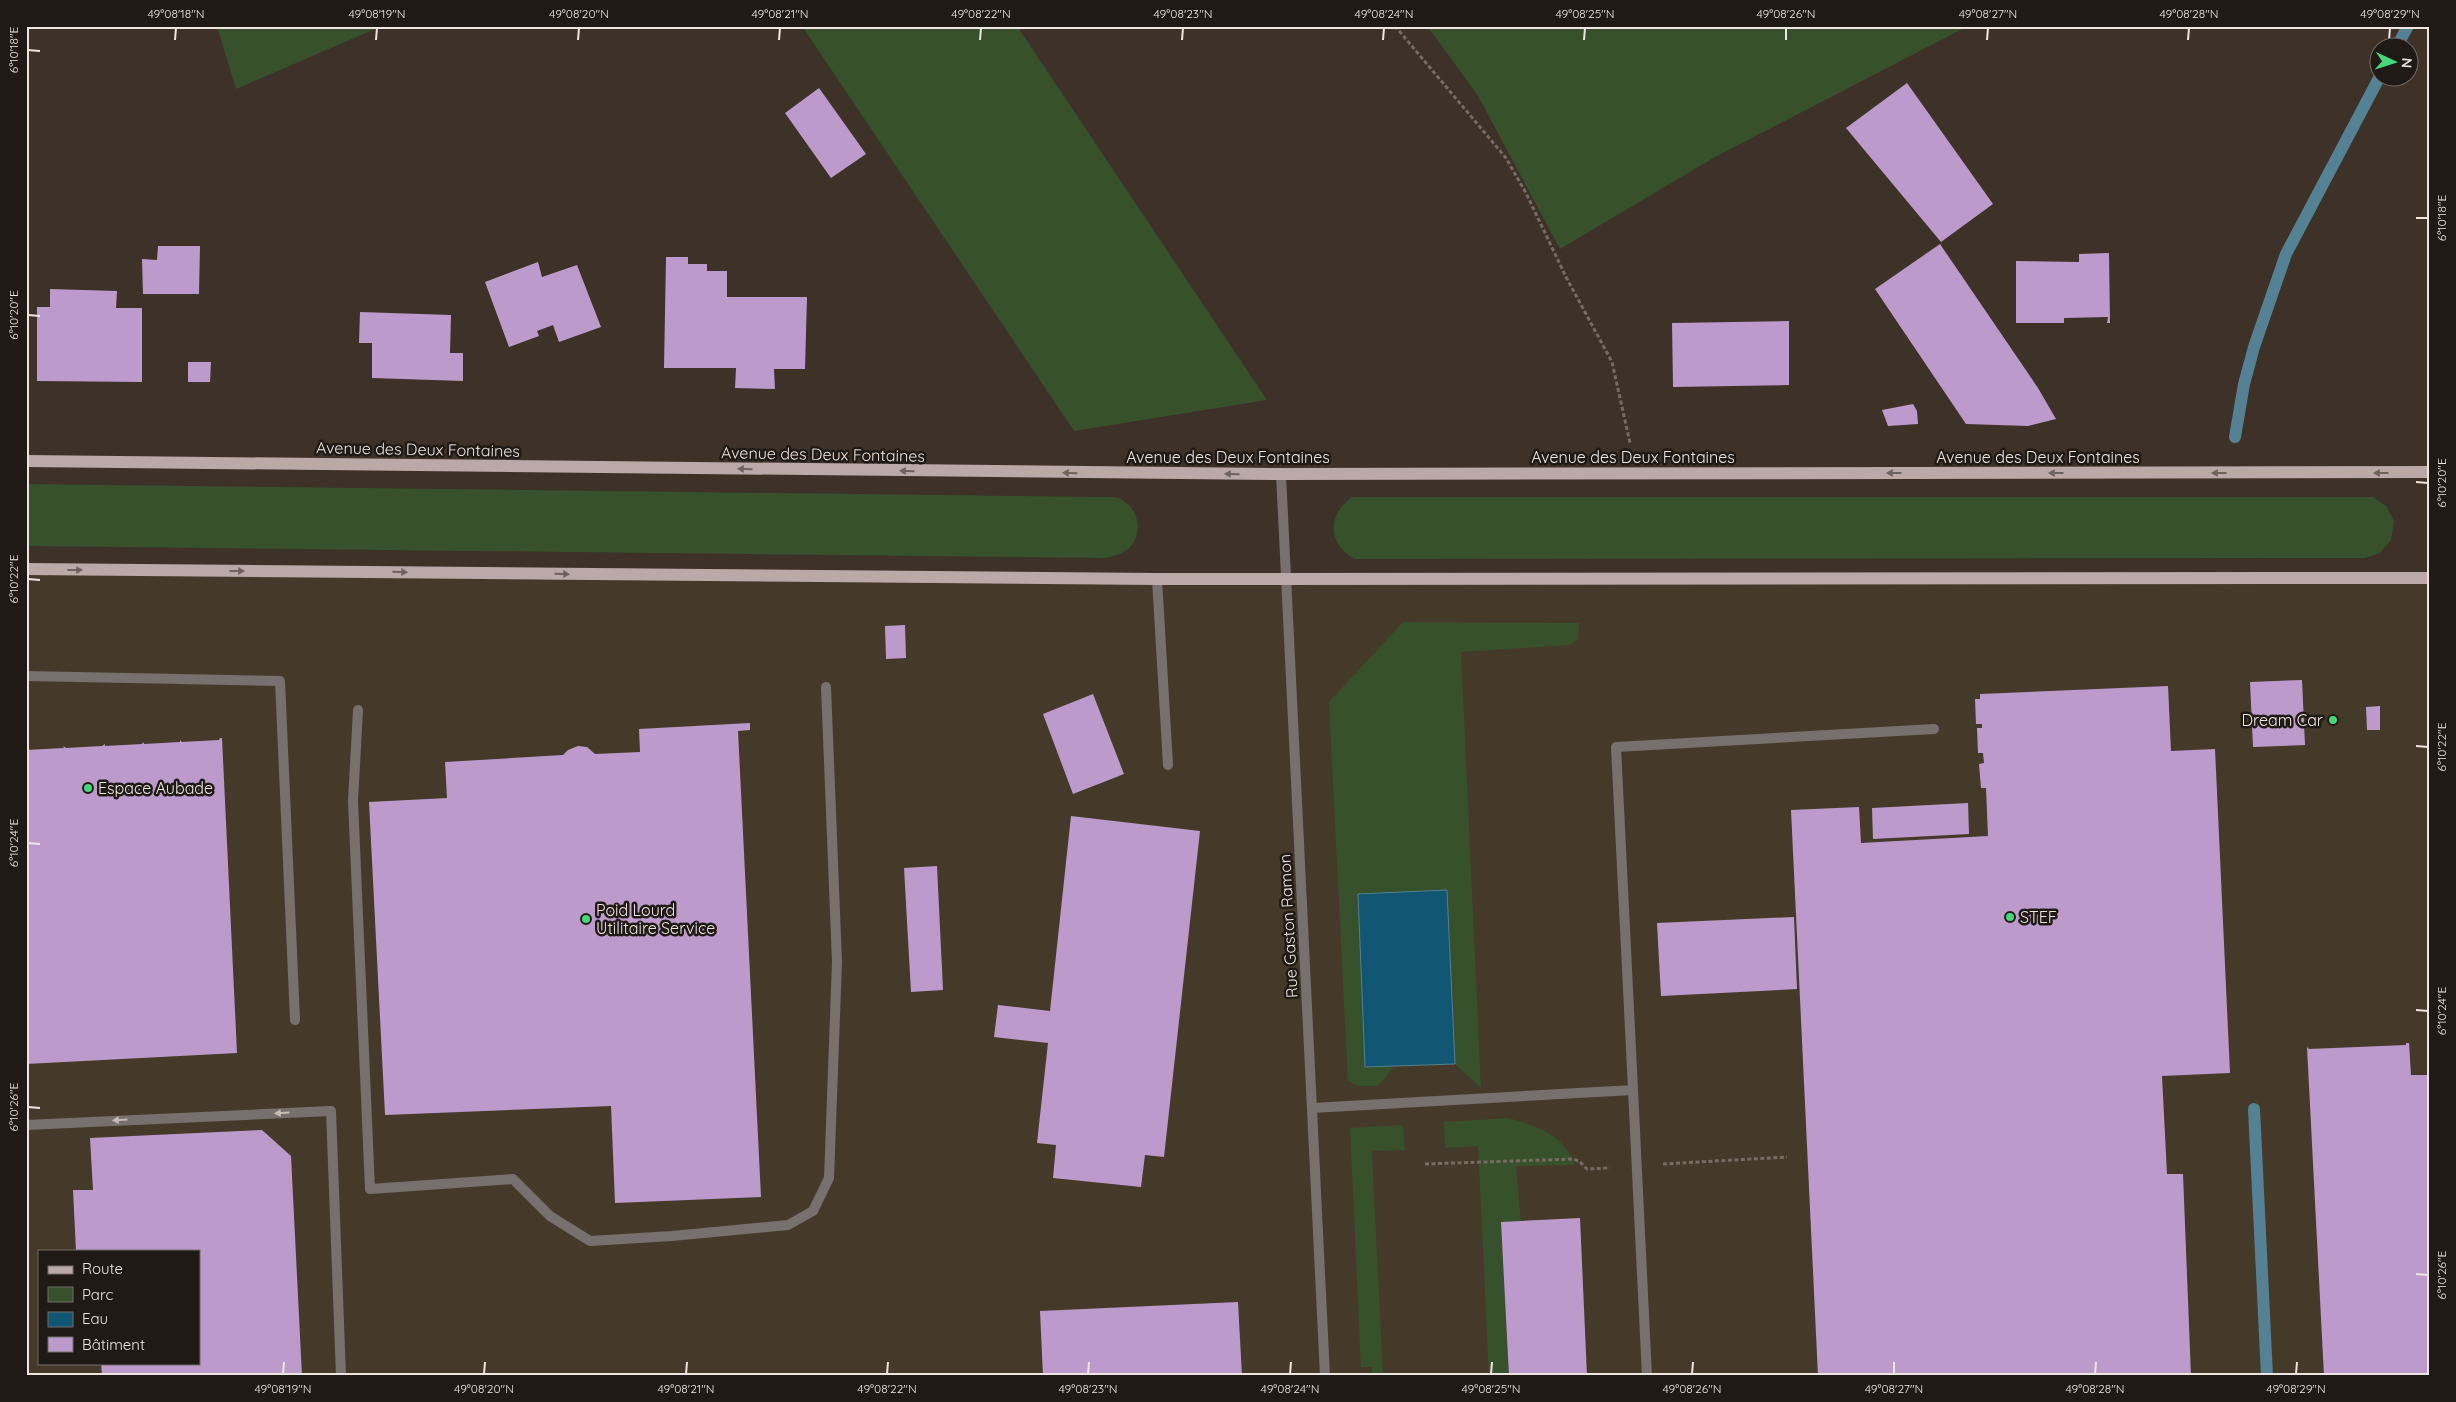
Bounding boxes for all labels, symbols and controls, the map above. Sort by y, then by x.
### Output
text: 49°08'18"N [148,6,204,21]
text: 49°08'19"N [348,6,406,21]
text: 49°08'20"N [549,6,609,21]
text: 49°08'21"N [751,6,809,21]
text: 49°08'22"N [951,6,1011,21]
text: 49°08'23"N [1154,6,1212,21]
text: 49°08'24"N [1355,6,1413,21]
text: 49°08'25"N [1555,6,1615,21]
text: 49°08'26"N [1756,6,1816,21]
text: 49°08'27"N [1959,6,2017,21]
text: 49°08'28"N [2159,6,2219,21]
text: 49°08'29"N [2360,6,2420,21]
text: 6°10'18"E [6,26,21,73]
north arrow [2368,38,2418,88]
text: N [2398,57,2416,69]
text: 6°10'18"E [2434,194,2449,241]
text: 6°10'20"E [6,290,21,340]
street label: Avenue des Deux Fontaines [316,437,520,461]
street label: Avenue des Deux Fontaines [721,442,925,466]
street label: Avenue des Deux Fontaines [1126,447,1330,467]
street label: Avenue des Deux Fontaines [1531,447,1735,467]
street label: Avenue des Deux Fontaines [1936,447,2140,467]
text: 6°10'20"E [2434,458,2449,508]
one-way arrow [736,465,752,473]
one-way arrow [899,467,915,475]
one-way arrow [1061,469,1077,477]
one-way arrow [1885,469,1901,477]
one-way arrow [2048,469,2064,477]
one-way arrow [2210,469,2226,477]
one-way arrow [2373,469,2389,477]
one-way arrow [1224,470,1240,478]
text: 6°10'22"E [6,554,21,604]
one-way arrow [67,566,83,574]
one-way arrow [230,567,246,575]
one-way arrow [392,568,408,576]
one-way arrow [555,570,571,578]
place label: Dream Car [2242,710,2323,730]
marker: Dream Car [2327,714,2339,726]
text: 6°10'22"E [2434,722,2449,772]
place label: Espace Aubade [98,778,213,798]
marker: Espace Aubade [82,782,94,794]
text: 6°10'24"E [6,819,21,867]
street label: Rue Gaston Ramon [1274,853,1302,999]
place label: Poid Lourd Utilitaire Service [596,900,715,938]
place label: STEF [2020,907,2057,927]
marker: STEF [2004,911,2016,923]
marker: Poid Lourd Utilitaire Service [580,913,592,925]
text: 6°10'24"E [2434,987,2449,1035]
text: 6°10'26"E [6,1082,21,1131]
one-way arrow [274,1109,290,1117]
one-way arrow [111,1117,127,1125]
legend [38,1250,200,1364]
text: 6°10'26"E [2434,1250,2449,1299]
text: Route [82,1259,123,1278]
text: Parc [82,1285,113,1304]
text: Eau [82,1309,108,1328]
text: Bâtiment [82,1335,145,1354]
text: 49°08'19"N [254,1381,312,1396]
text: 49°08'20"N [454,1381,514,1396]
text: 49°08'21"N [657,1381,715,1396]
text: 49°08'22"N [857,1381,917,1396]
text: 49°08'23"N [1059,1381,1117,1396]
text: 49°08'24"N [1261,1381,1319,1396]
text: 49°08'25"N [1461,1381,1521,1396]
text: 49°08'26"N [1662,1381,1722,1396]
text: 49°08'27"N [1865,1381,1923,1396]
text: 49°08'28"N [2065,1381,2125,1396]
text: 49°08'29"N [2266,1381,2326,1396]

